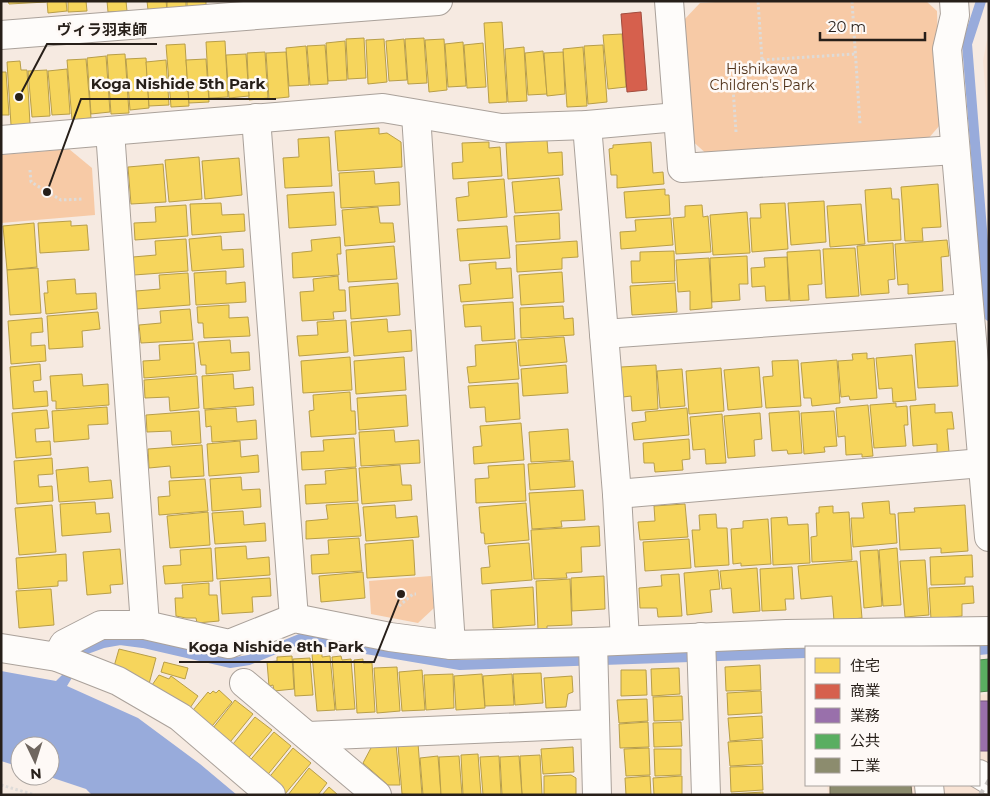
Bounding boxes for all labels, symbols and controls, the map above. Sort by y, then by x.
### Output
scale bar [820,10,925,42]
callout: ヴィラ羽束師 [47,14,157,44]
text: 20 m [828,17,866,36]
text: ヴィラ羽束師 [57,20,147,39]
park label: Hishikawa Children's Park [709,60,815,94]
callout: Koga Nishide 5th Park [81,69,276,99]
text: Koga Nishide 5th Park [91,74,265,93]
callout: Koga Nishide 8th Park [179,632,374,662]
text: Koga Nishide 8th Park [188,637,364,656]
legend [805,646,980,786]
text: 住宅 [850,656,880,675]
text: 商業 [850,681,880,700]
text: 業務 [850,706,880,725]
text: 公共 [850,731,880,750]
north arrow [10,736,60,786]
text: 工業 [850,756,880,775]
text: N [30,765,42,783]

